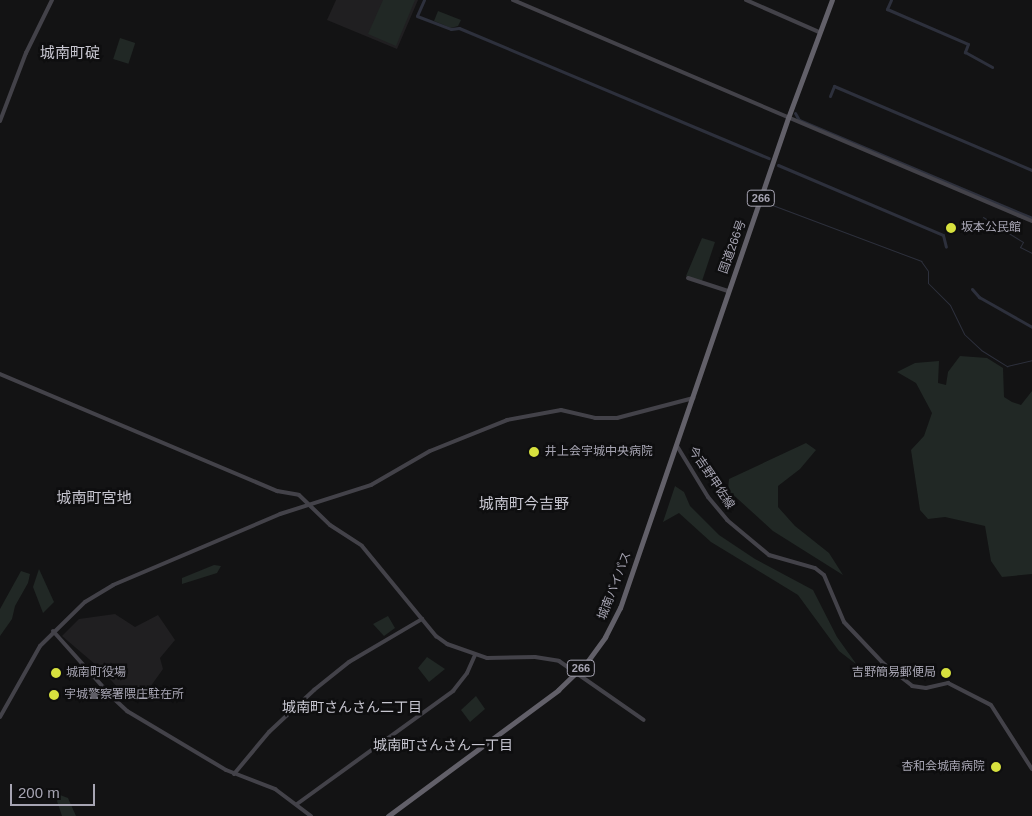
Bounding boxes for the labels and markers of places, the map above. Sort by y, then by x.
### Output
place label: 坂本公民館 [961,221,1021,235]
marker: 坂本公民館 [945,222,957,234]
marker: 井上会宇城中央病院 [527,445,541,459]
place label: 井上会宇城中央病院 [545,445,653,459]
place label: 城南町役場 [66,666,126,680]
place label: 吉野簡易郵便局 [852,666,936,680]
marker: 城南町役場 [50,667,62,679]
marker: 吉野簡易郵便局 [940,667,952,679]
place label: 宇城警察署隈庄駐在所 [64,688,184,702]
marker: 宇城警察署隈庄駐在所 [48,689,60,701]
place label: 杏和会城南病院 [901,760,985,774]
marker: 杏和会城南病院 [989,760,1003,774]

